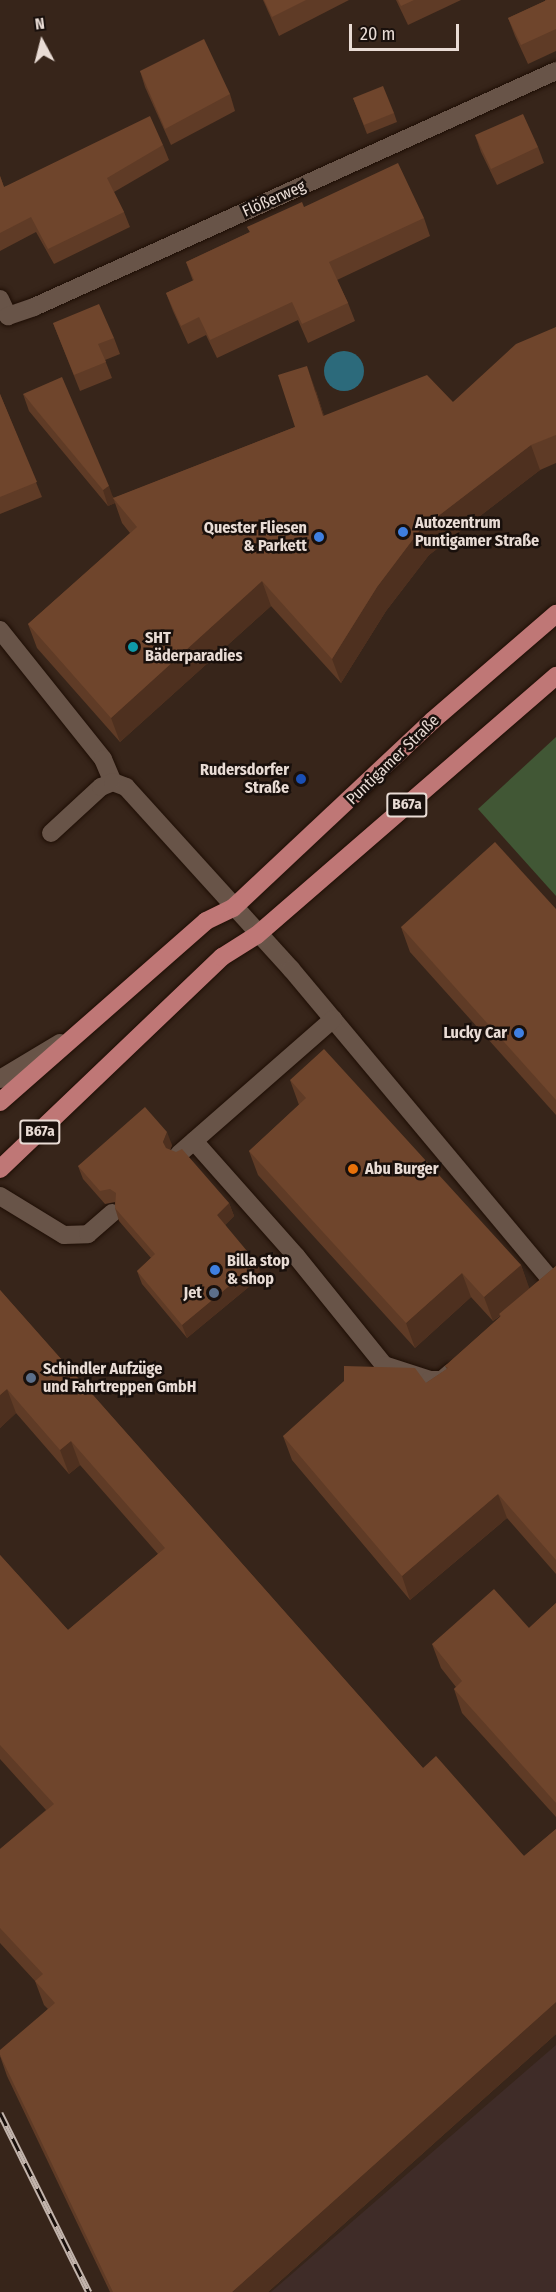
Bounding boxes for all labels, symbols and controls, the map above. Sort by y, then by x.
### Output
north arrow [12,12,72,72]
scale bar [352,12,462,50]
text: N [34,14,46,34]
text: 20 m [360,23,395,45]
street label: Flößerweg [239,177,309,221]
place label: Autozentrum Puntigamer Straße [415,513,539,551]
place label: Quester Fliesen & Parkett [204,518,307,556]
marker: Autozentrum Puntigamer Straße [396,525,410,539]
marker: Quester Fliesen & Parkett [312,530,326,544]
place label: SHT Bäderparadies [145,628,242,666]
marker: SHT Bäderparadies [126,640,140,654]
street label: Puntigamer Straße [343,711,443,809]
place label: Rudersdorfer Straße [200,760,289,798]
marker: Rudersdorfer Straße [294,772,308,786]
road number: B67a [386,793,428,817]
place label: Lucky Car [443,1023,507,1043]
marker: Lucky Car [512,1026,526,1040]
road number: B67a [19,1120,61,1144]
place label: Abu Burger [365,1159,439,1179]
marker: Abu Burger [346,1162,360,1176]
place label: Billa stop & shop [227,1251,290,1289]
marker: Billa stop & shop [208,1263,222,1277]
place label: Jet [184,1283,202,1303]
marker: Jet [207,1286,221,1300]
place label: Schindler Aufzüge und Fahrtreppen GmbH [43,1359,196,1397]
marker: Schindler Aufzüge und Fahrtreppen GmbH [24,1371,38,1385]

